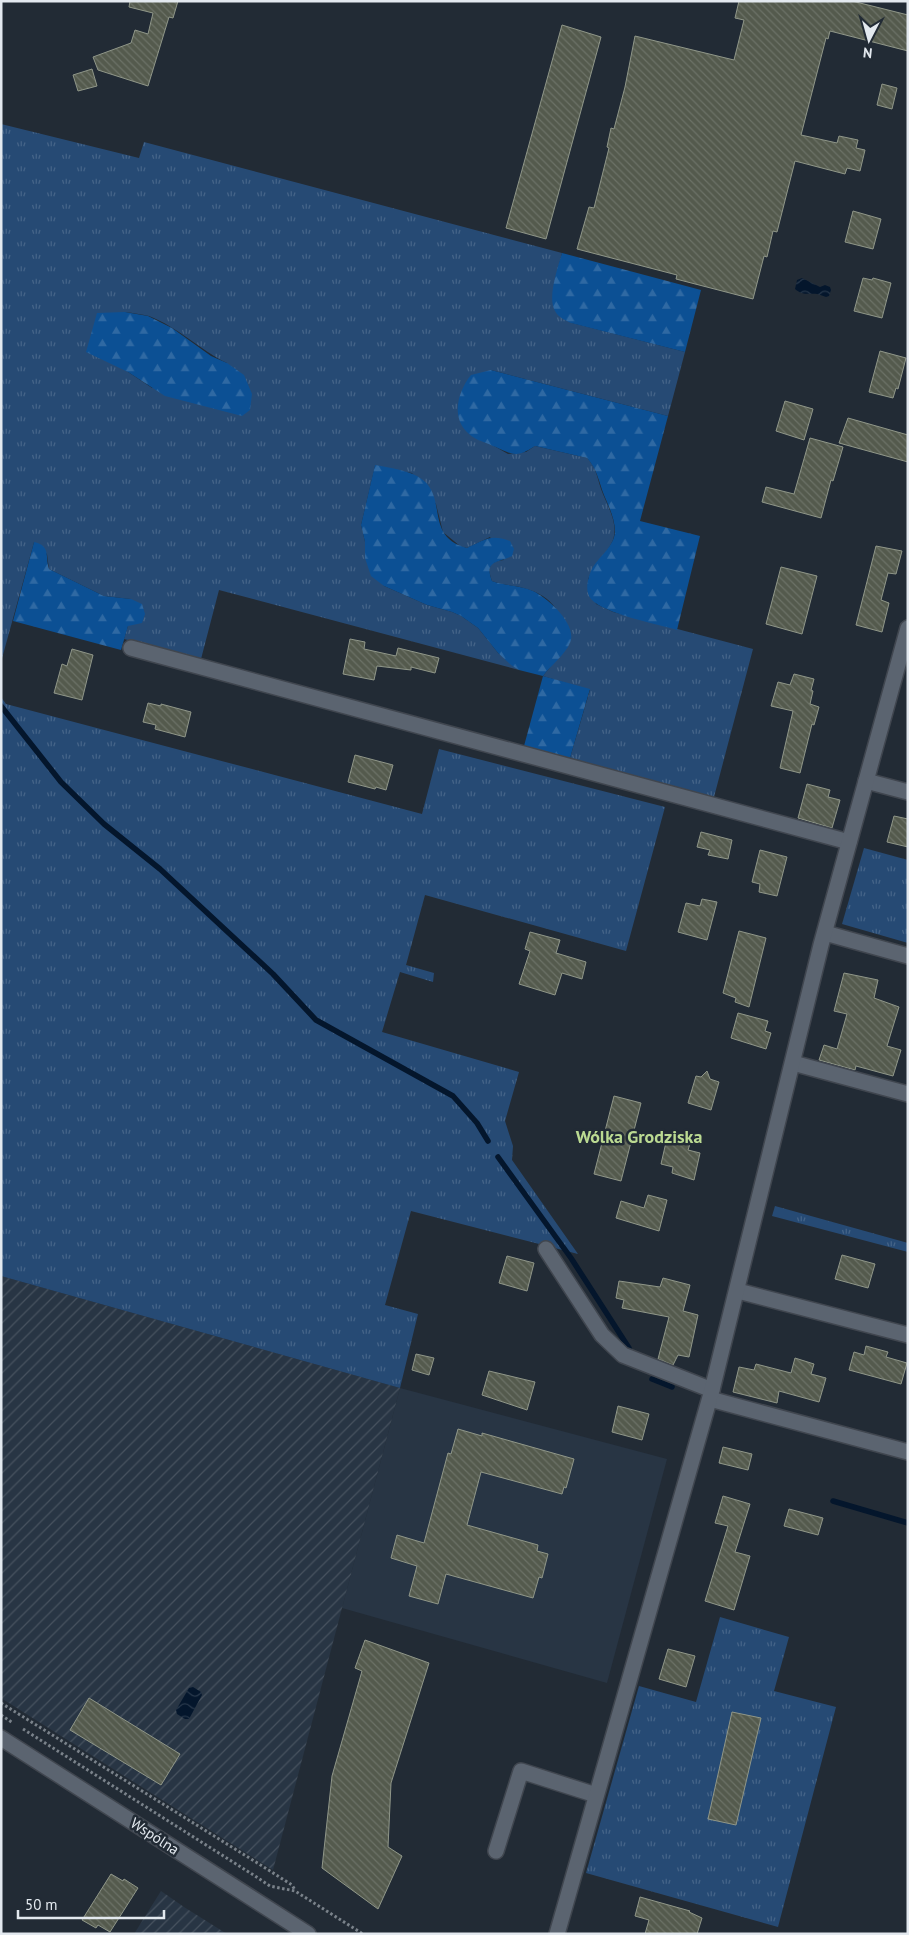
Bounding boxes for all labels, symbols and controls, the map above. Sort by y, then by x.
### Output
north arrow [844,15,894,65]
text: N [862,43,873,62]
district label: Wólka Grodziska [576,1125,702,1148]
street label: Wspólna [127,1813,183,1859]
scale bar [18,1888,164,1920]
text: 50 m [25,1895,58,1914]

